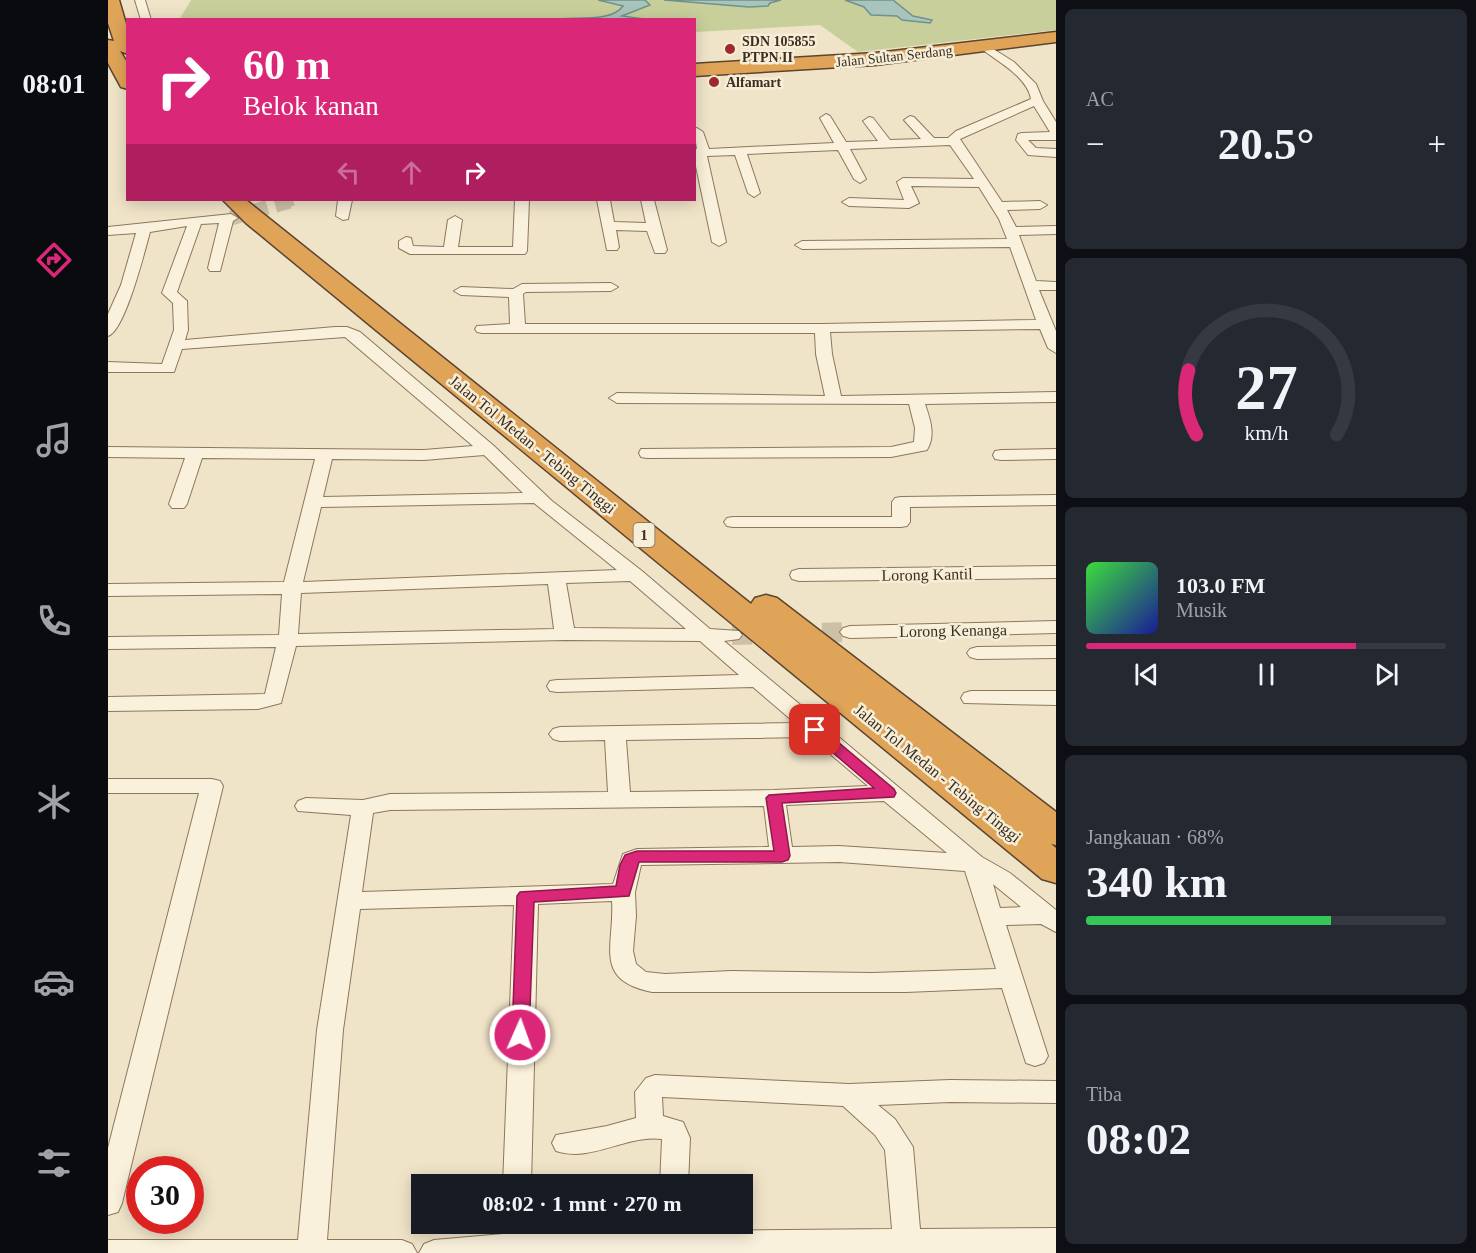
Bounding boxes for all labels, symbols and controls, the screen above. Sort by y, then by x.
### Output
place label: SDN 105855 PTPN II [742,34,816,65]
icon: right [144,42,222,120]
text: 60 m [243,42,331,88]
marker: SDN 105855 PTPN II [723,42,737,56]
street label: Jalan Sultan Serdang [835,43,953,70]
text: 08:01 [23,69,86,99]
marker: Alfamart [707,75,721,89]
place label: Alfamart [726,75,782,90]
text: AC [1086,88,1114,110]
text: Belok kanan [243,91,379,121]
text: 20.5° [1218,119,1314,169]
text: − [1086,126,1105,162]
text: + [1427,126,1446,162]
icon: left [332,156,365,189]
icon: ahead [395,156,428,189]
icon: right [458,156,491,189]
icon: directions [33,239,75,281]
text: 27 [1235,353,1297,422]
street label: Jalan Tol Medan - Tebing Tinggi [445,372,620,518]
icon: music [33,419,75,461]
text: km/h [1244,421,1288,445]
road number: 1 [634,523,654,547]
street label: Lorong Kantil [881,565,973,585]
text: 103.0 FM [1176,573,1265,598]
text: Musik [1176,599,1227,621]
icon: phone [33,600,75,642]
street label: Lorong Kenanga [899,621,1007,641]
icon: previous [1130,658,1163,691]
icon: pause [1250,658,1283,691]
icon: next [1370,658,1403,691]
street label: Jalan Tol Medan - Tebing Tinggi [850,701,1025,847]
pin [789,704,840,755]
icon: arrive [798,713,831,746]
icon: climate [33,781,75,823]
text: Jangkauan · 68% [1086,826,1224,848]
text: 340 km [1086,857,1227,907]
icon: car [33,961,75,1003]
position arrow [488,1003,552,1067]
text: Tiba [1086,1083,1122,1105]
text: 08:02 [1086,1114,1191,1164]
icon: filters [33,1142,75,1184]
speed limit sign: 30 [126,1156,204,1234]
text: 08:02 · 1 mnt · 270 m [482,1191,682,1216]

